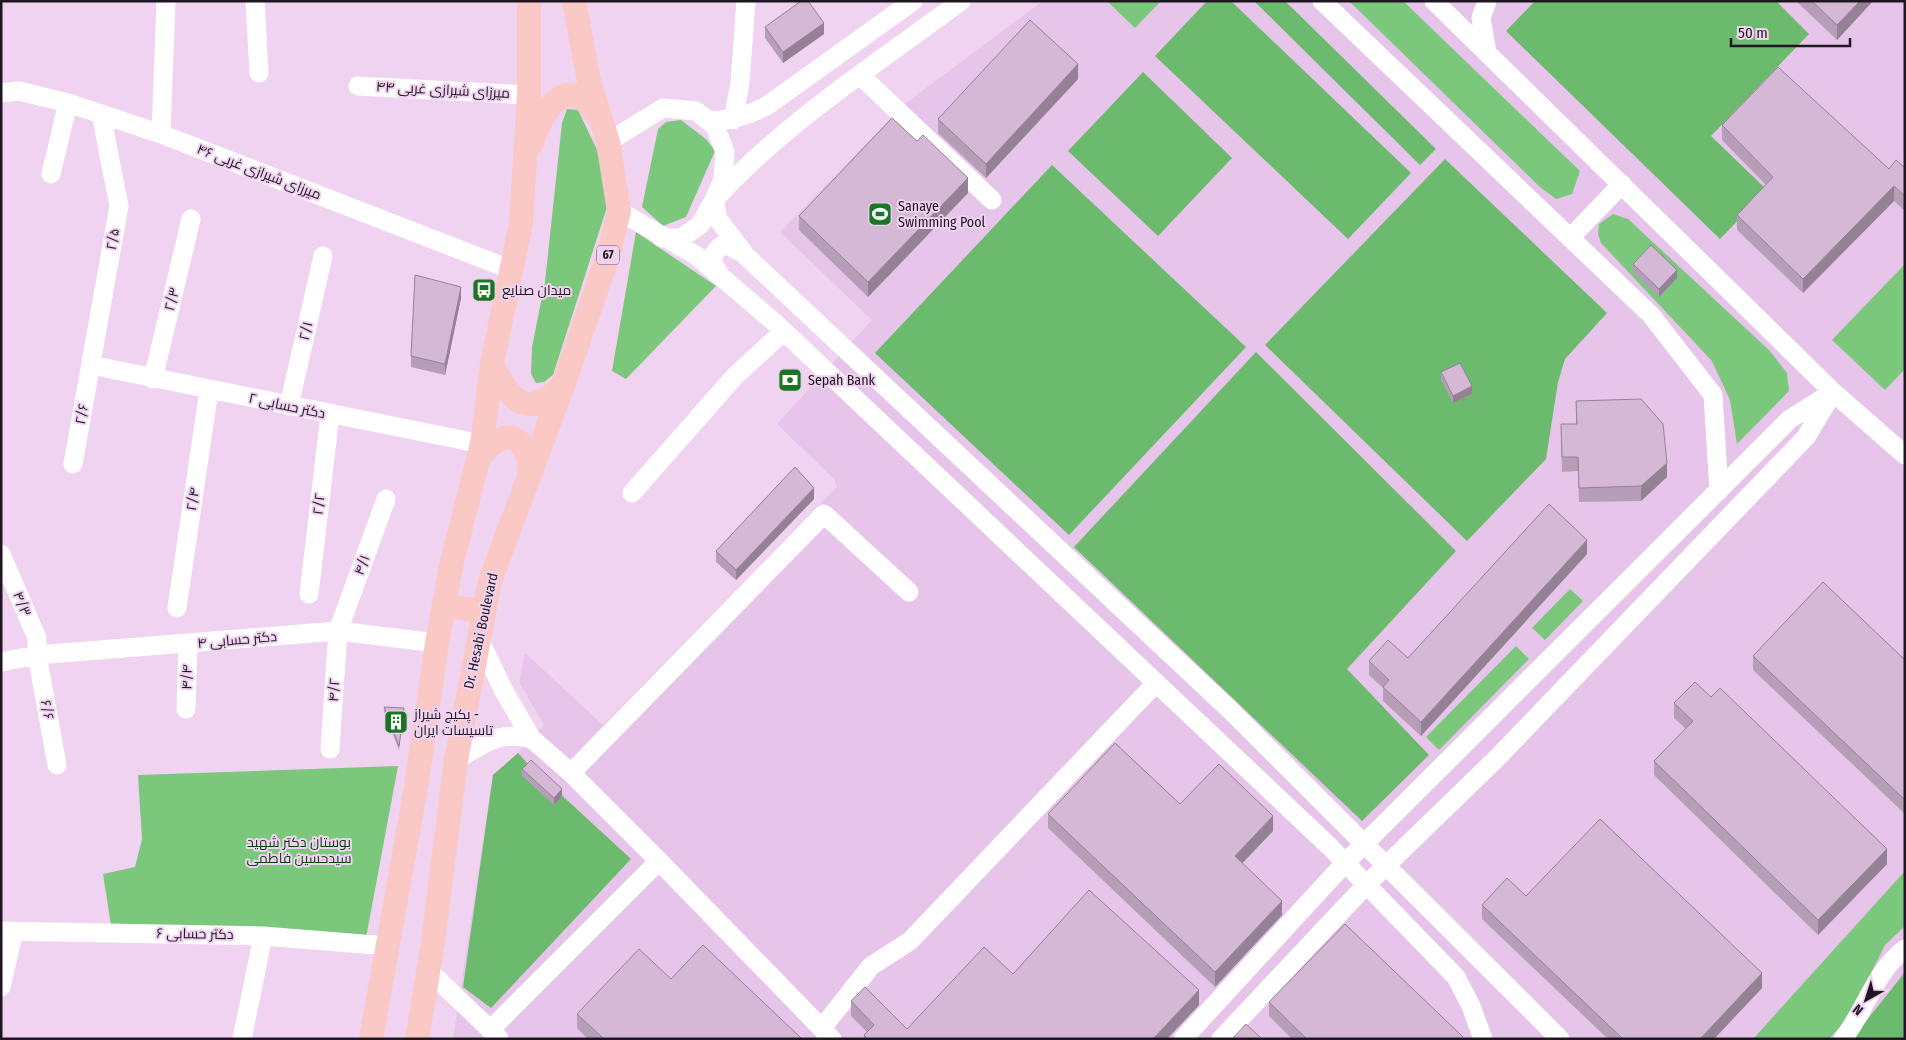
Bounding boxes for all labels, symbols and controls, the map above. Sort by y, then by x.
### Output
scale bar [1731,15,1850,47]
text: 50 m [1738,24,1768,42]
street label: میرزای شیرازی غربی ۴۴ [376,78,510,102]
street label: میرزای شیرازی غربی ۴۶ [194,140,324,204]
place label: Sanaye Swimming Pool [898,198,986,231]
sports icon: Sanaye Swimming Pool [867,201,893,227]
street label: ۲/۵ [103,227,123,251]
road number: 67 [597,246,619,264]
bus stop icon: میدان صنایع [471,277,497,303]
place label: میدان صنایع [502,282,571,299]
street label: ۲/۳ [161,286,183,312]
street label: ۲/۱ [296,320,316,342]
bank icon: Sepah Bank [777,367,803,393]
place label: Sepah Bank [808,372,876,389]
street label: دکتر حسابی ۲ [247,390,327,422]
street label: ۲/۶ [72,402,92,426]
street label: ۲/۴ [183,486,203,512]
street label: ۲/۲ [309,492,329,516]
street label: ۴/۱ [351,553,373,577]
street label: Dr. Hesabi Boulevard [460,571,502,691]
street label: ۴/۳ [9,589,35,619]
street label: دکتر حسابی ۴ [197,628,277,652]
street label: ۴/۴ [178,664,196,690]
street label: ۴/۲ [325,678,343,702]
street label: ۶/۶ [37,699,57,721]
place label: پکیج شیراز - تاسیسات ایران [413,706,493,739]
building icon: پکیج شیراز - تاسیسات ایران [383,709,409,735]
park label: بوستان دکتر شهید سیدحسین فاطمی [246,834,352,867]
street label: ۶ دکتر حسابی [156,925,234,943]
north arrow [1841,975,1891,1025]
text: N [1850,1000,1867,1019]

